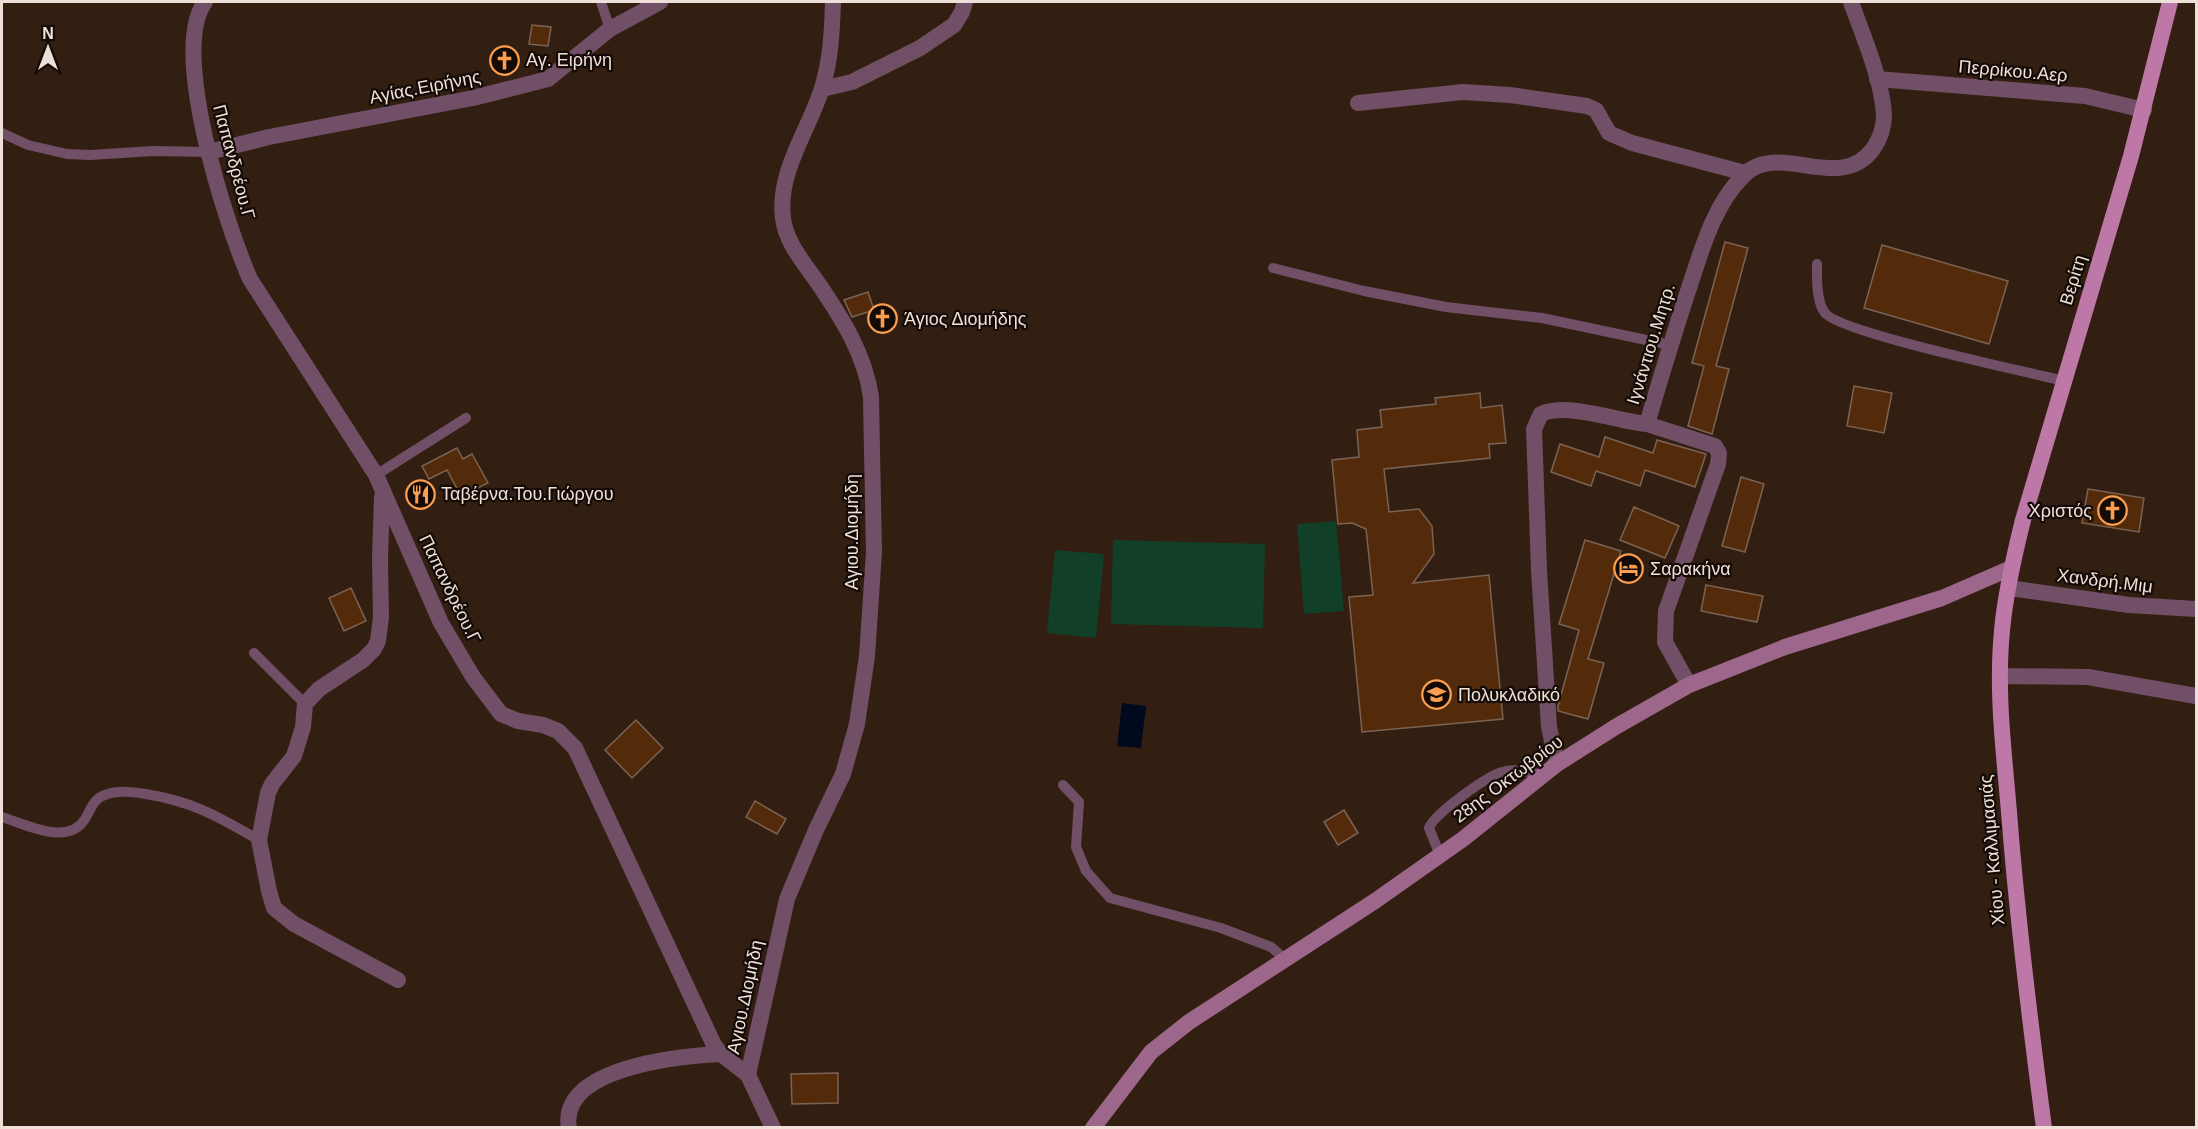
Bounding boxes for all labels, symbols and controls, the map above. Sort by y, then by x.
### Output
north arrow [18,18,78,78]
text: N [42,25,54,42]
church icon: Αγ. Ειρήνη [489,44,521,76]
place label: Αγ. Ειρήνη [526,50,612,70]
street label: Περρίκου.Αερ [1958,56,2068,86]
street label: Αγίας.Ειρήνης [368,66,483,108]
street label: Παπανδρέου.Γ [209,102,259,222]
street label: Βερίτη [2056,253,2090,307]
street label: Ιγνάντιου.Μητρ. [1623,281,1679,407]
church icon: Άγιος Διομήδης [867,303,899,335]
place label: Άγιος Διομήδης [904,309,1027,329]
street label: Αγιου.Διομήδη [842,474,862,590]
restaurant icon: Ταβέρνα.Του.Γιώργου [404,478,436,510]
place label: Ταβέρνα.Του.Γιώργου [441,484,614,504]
church icon: Χριστός [2097,495,2129,527]
place label: Χριστός [2029,501,2092,521]
street label: Παπανδρέου.Γ [415,532,485,647]
hotel icon: Σαρακήνα [1613,553,1645,585]
place label: Σαρακήνα [1650,559,1731,579]
street label: Χανδρή.Μιμ [2056,565,2154,597]
school or university icon: Πολυκλαδικό [1421,679,1453,711]
place label: Πολυκλαδικό [1458,685,1560,705]
street label: 28ης Οκτωβρίου [1449,731,1567,827]
street label: Χίου - Καλλιμασιάς [1975,774,2009,926]
street label: Αγιου.Διομήδη [723,938,767,1056]

